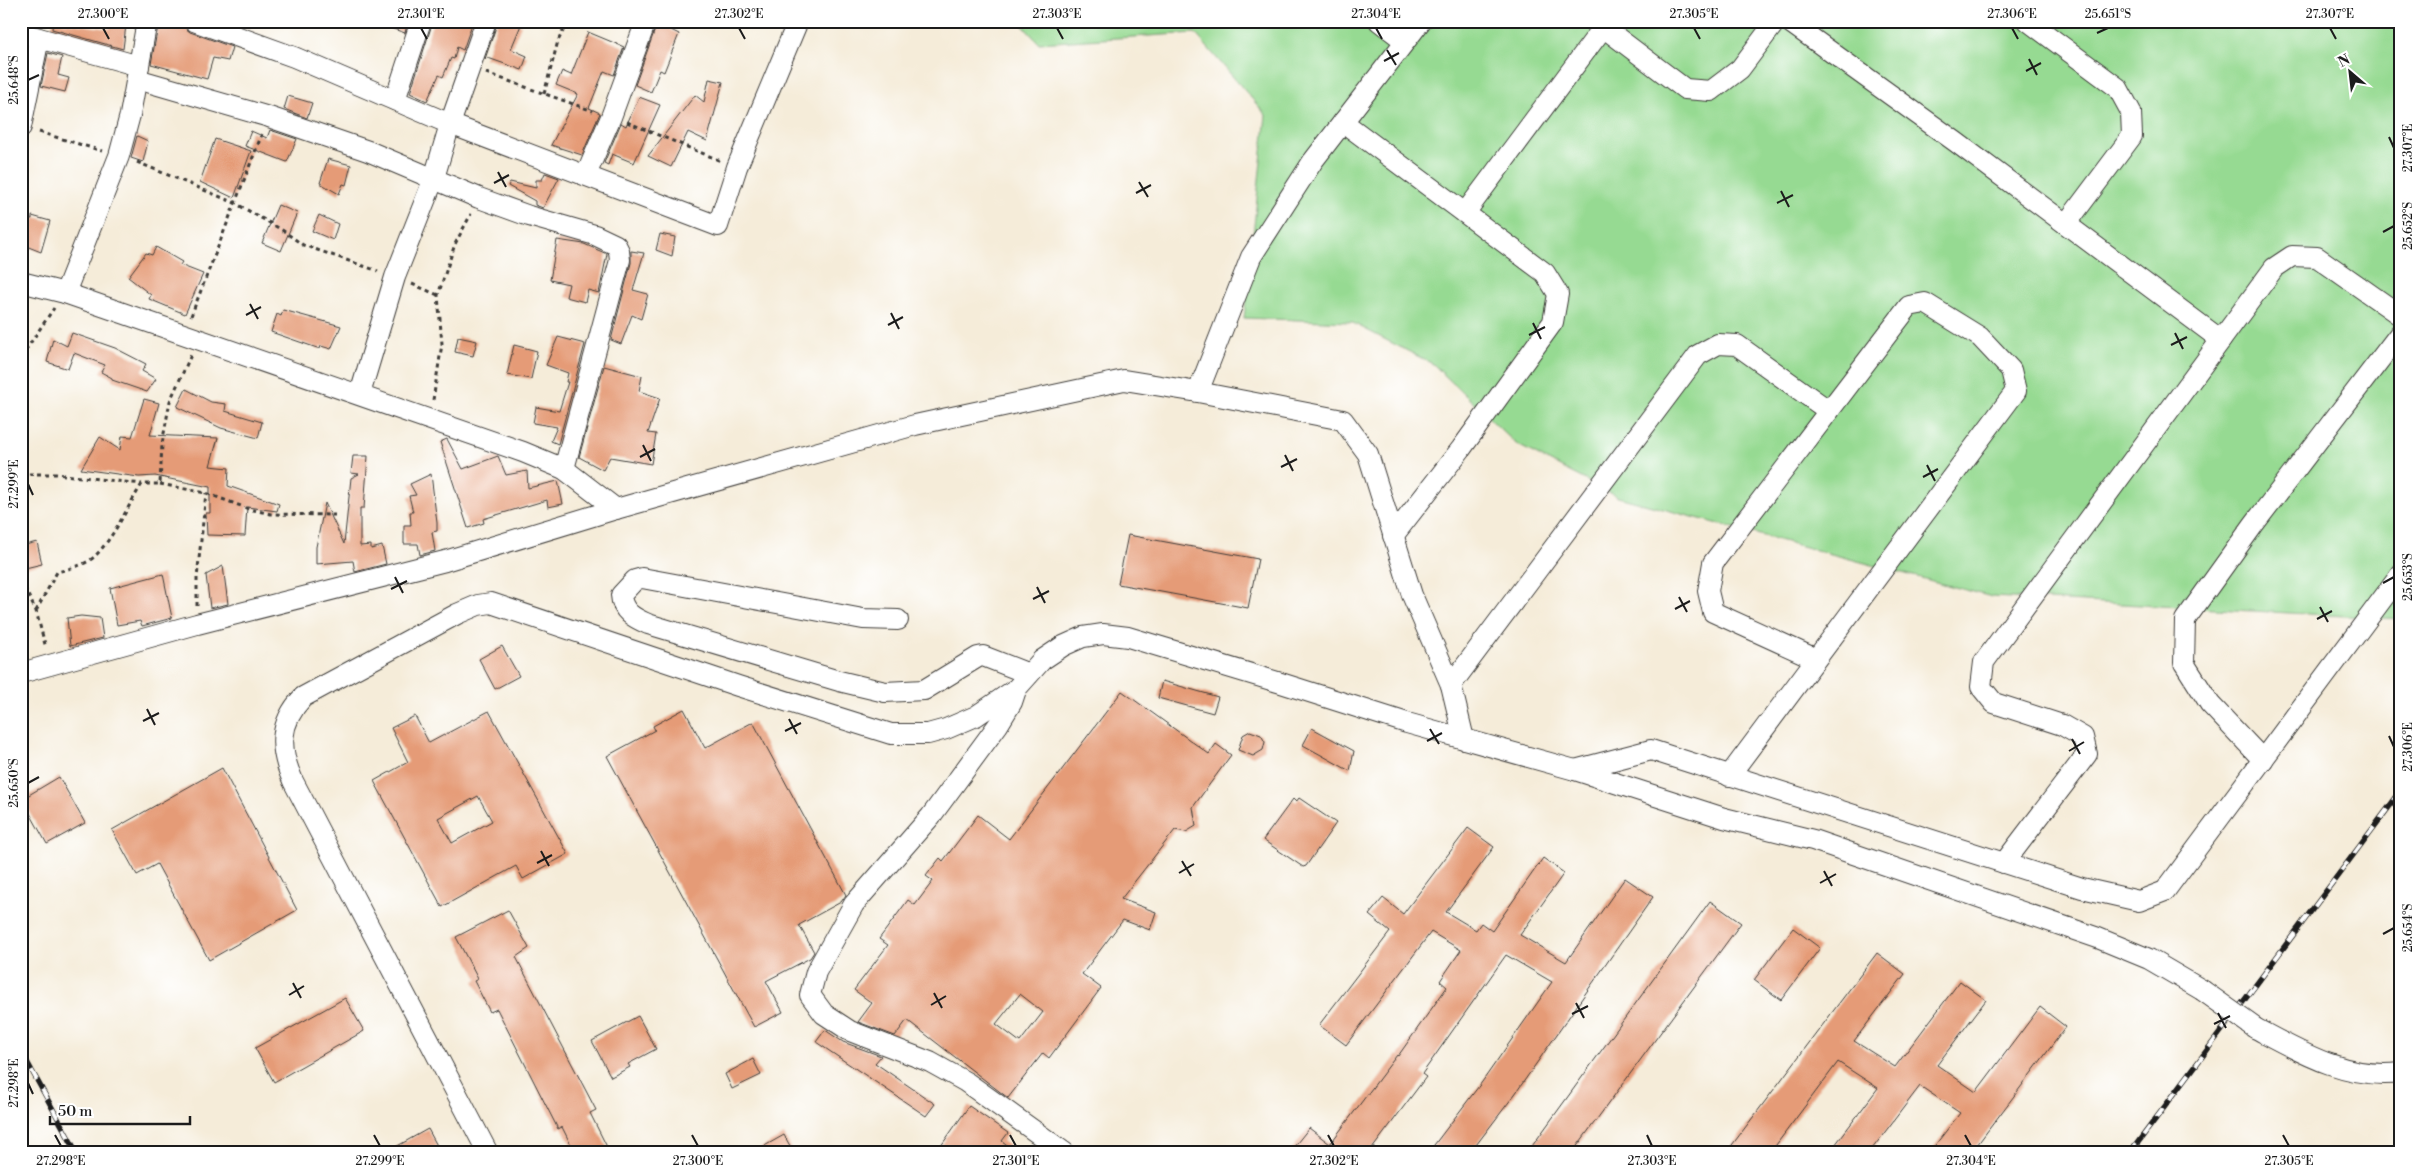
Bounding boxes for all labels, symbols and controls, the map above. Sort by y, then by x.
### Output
text: 27.300°E [78,7,128,22]
text: 27.301°E [397,7,445,22]
text: 27.302°E [714,7,764,22]
text: 27.303°E [1032,7,1082,22]
text: 27.304°E [1351,7,1401,22]
text: 27.305°E [1669,7,1719,22]
text: 27.306°E [1987,7,2037,22]
text: 25.651°S [2085,7,2131,22]
text: 27.307°E [2306,7,2354,22]
north arrow [2324,48,2374,98]
text: N [2335,51,2353,72]
text: 25.648°S [7,55,22,105]
text: 27.307°E [2401,124,2416,172]
text: 25.652°S [2401,202,2416,250]
text: 27.299°E [7,459,22,509]
text: 25.653°S [2401,553,2416,601]
text: 27.306°E [2401,722,2416,772]
text: 25.650°S [7,758,22,808]
text: 25.654°S [2401,904,2416,952]
text: 27.298°E [7,1058,22,1108]
scale bar [50,1094,190,1126]
text: 50 m [58,1102,92,1121]
text: 27.298°E [36,1154,86,1169]
text: 27.299°E [355,1154,405,1169]
text: 27.300°E [673,1154,723,1169]
text: 27.301°E [992,1154,1040,1169]
text: 27.302°E [1309,1154,1359,1169]
text: 27.303°E [1627,1154,1677,1169]
text: 27.304°E [1946,1154,1996,1169]
text: 27.305°E [2264,1154,2314,1169]

